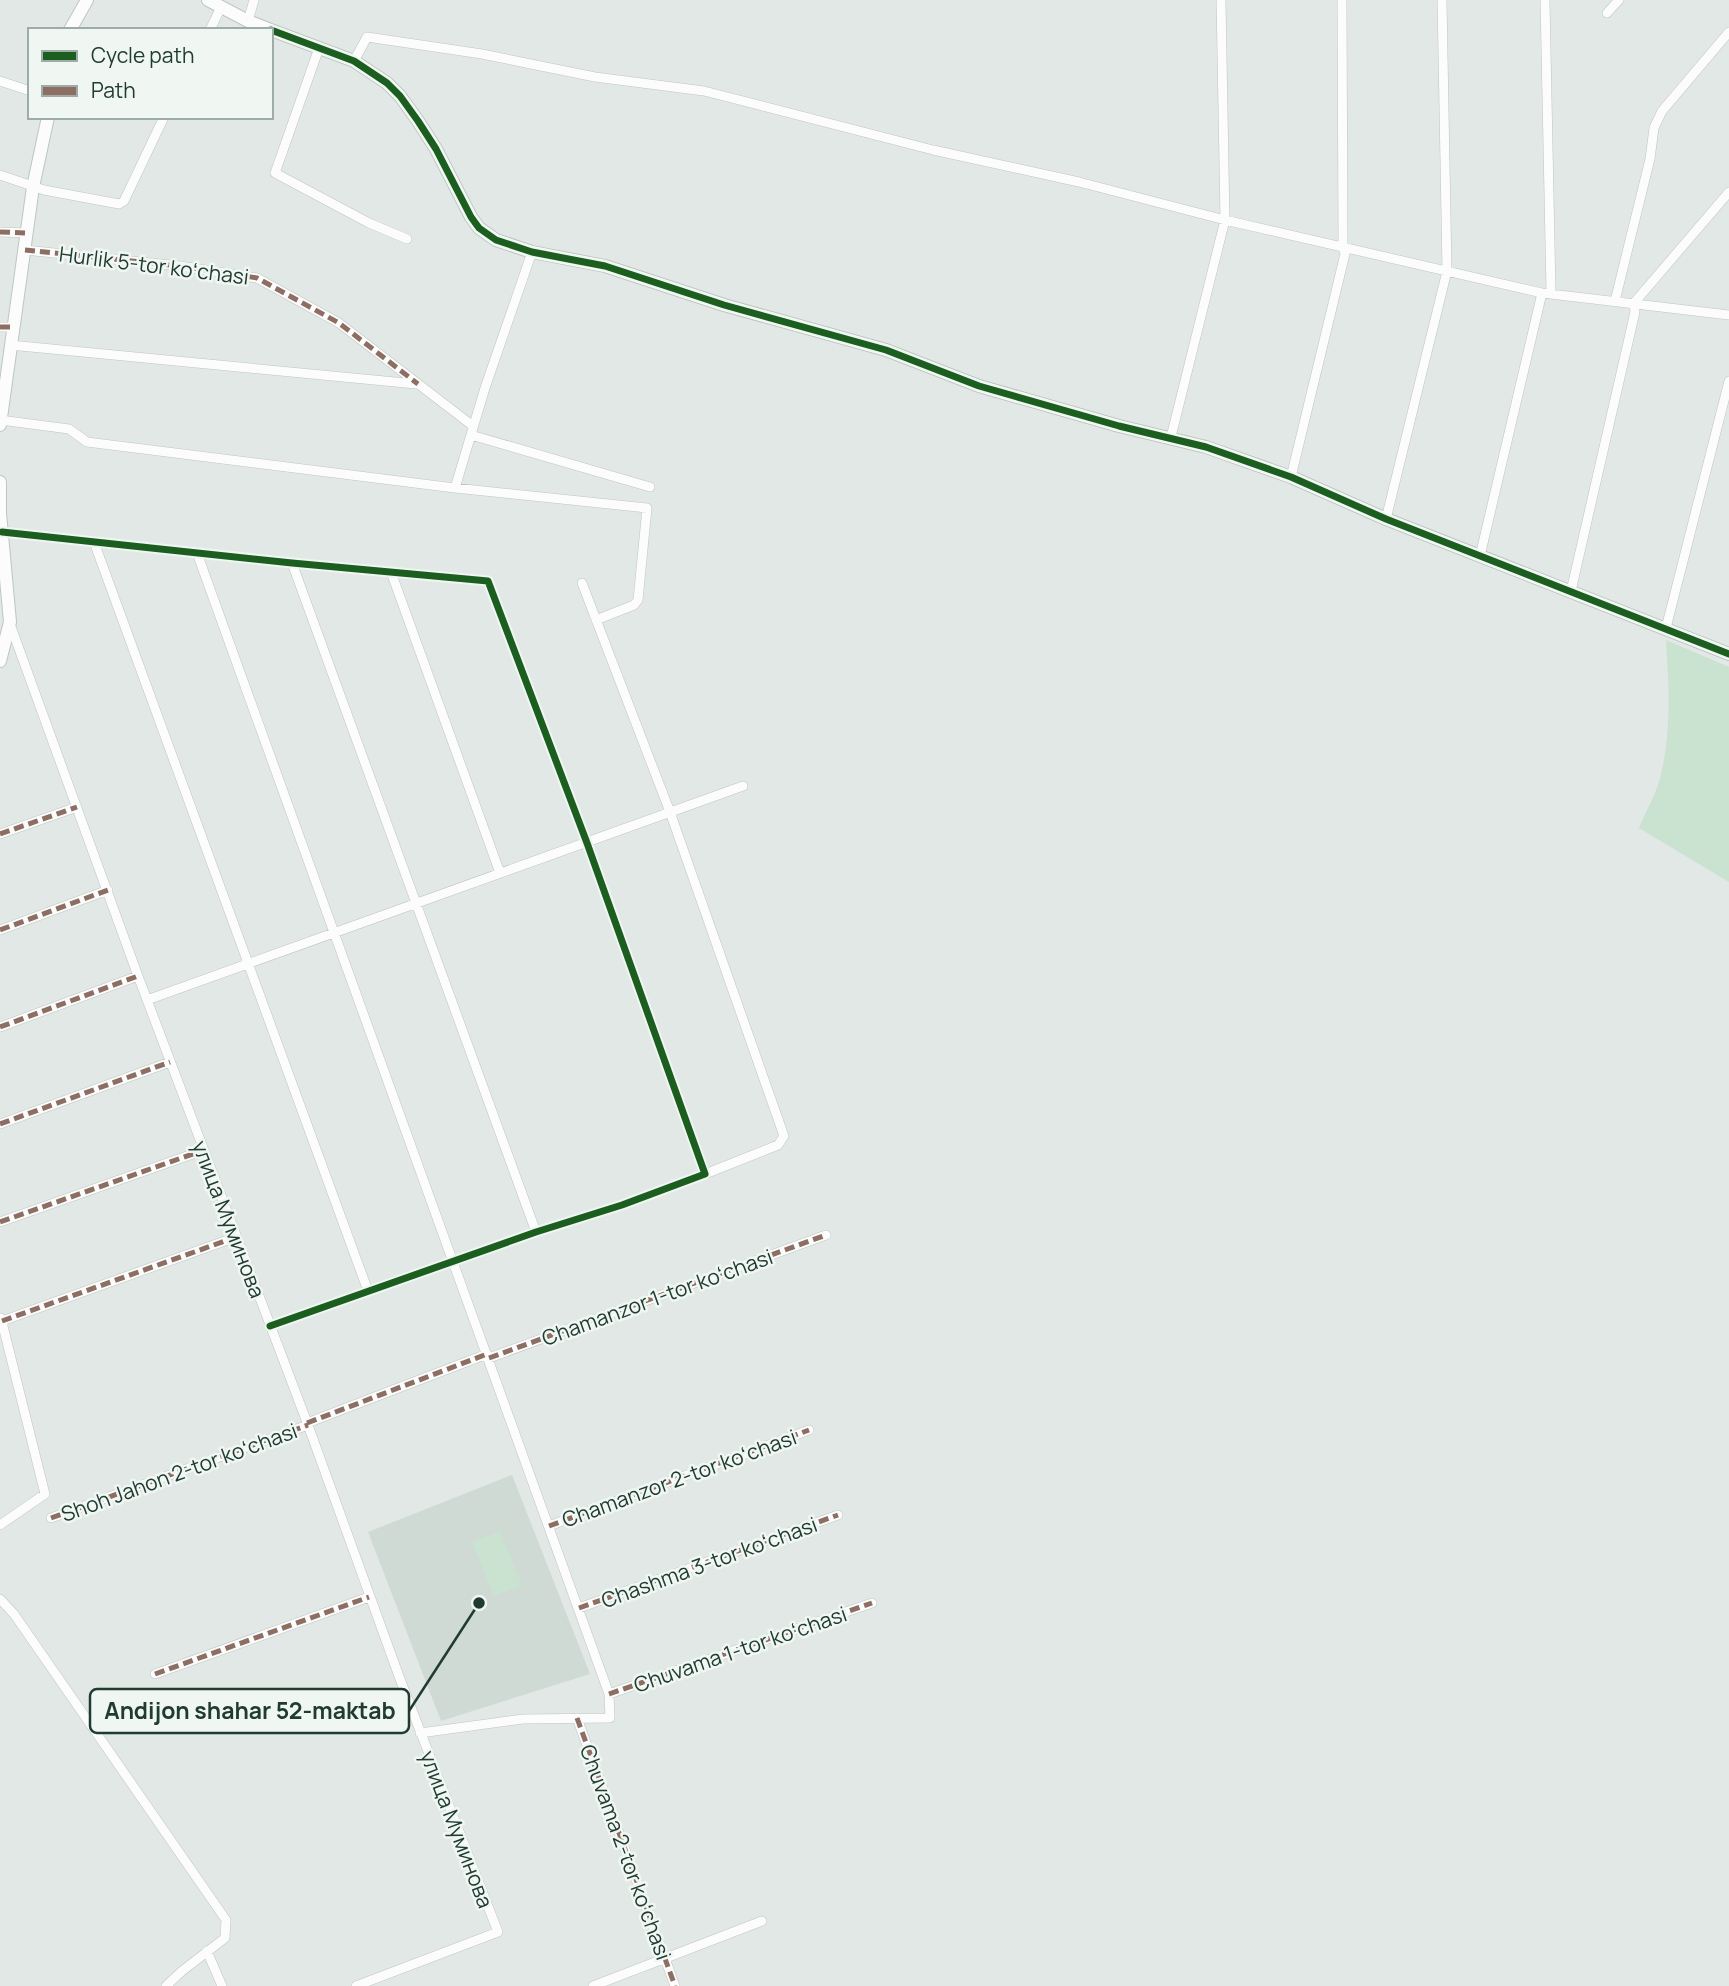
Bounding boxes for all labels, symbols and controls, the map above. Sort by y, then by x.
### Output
legend [28,28,273,119]
text: Cycle path [91,41,194,69]
text: Path [91,76,136,104]
street label: Hurlik 5-tor koʻchasi [58,239,250,291]
street label: улица Муминова [186,1136,272,1302]
street label: Chamanzor 1-tor koʻchasi [538,1242,776,1352]
street label: Shoh Jahon 2-tor koʻchasi [57,1416,301,1528]
street label: Chamanzor 2-tor koʻchasi [558,1423,800,1533]
street label: Chashma 3-tor koʻchasi [597,1510,821,1614]
street label: Chuvama 1-tor koʻchasi [630,1599,850,1699]
callout: Andijon shahar 52-maktab [90,1689,409,1733]
text: Andijon shahar 52-maktab [104,1694,396,1726]
street label: Chuvama 2-tor koʻchasi [574,1740,678,1964]
street label: улица Муминова [414,1746,500,1912]

